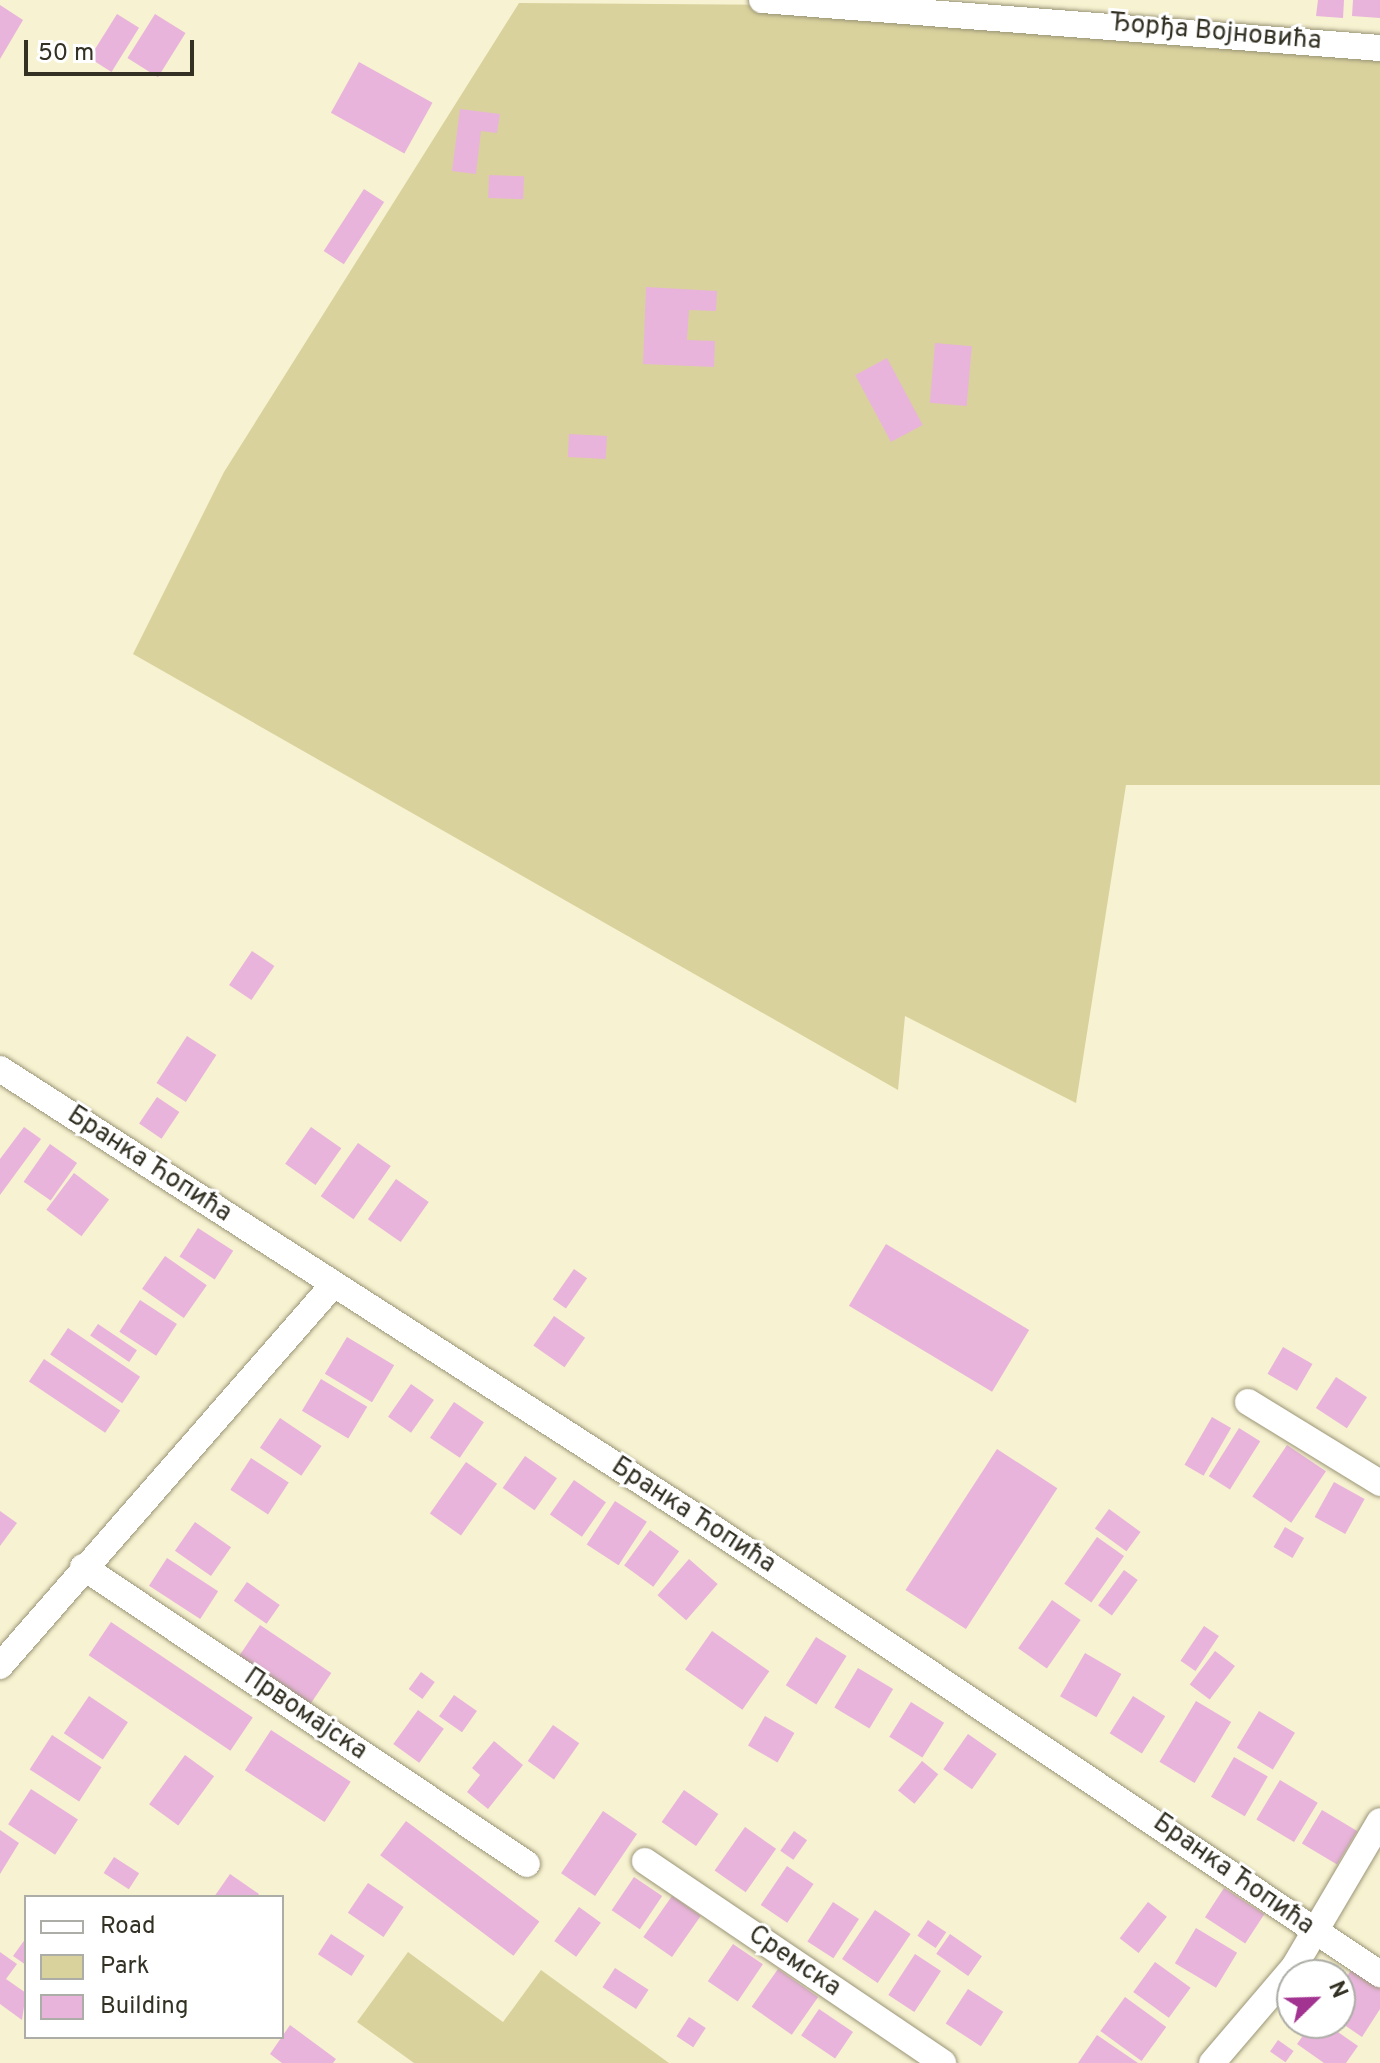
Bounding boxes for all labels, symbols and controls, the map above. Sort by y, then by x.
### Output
street label: Ђорђа Војновића [1107,8,1323,58]
scale bar [28,24,198,74]
text: 50 m [38,39,94,69]
street label: Бранка Ћопића [61,1100,237,1230]
street label: Бранка Ћопића [605,1451,781,1581]
street label: Првомајска [237,1662,373,1768]
street label: Бранка Ћопића [1146,1808,1320,1942]
legend [24,1895,284,2039]
text: Road [100,1912,156,1942]
street label: Сремска [742,1920,846,2004]
text: Park [100,1952,150,1982]
north arrow [1276,1959,1356,2039]
text: N [1321,1978,1352,2003]
text: Building [100,1992,189,2022]

